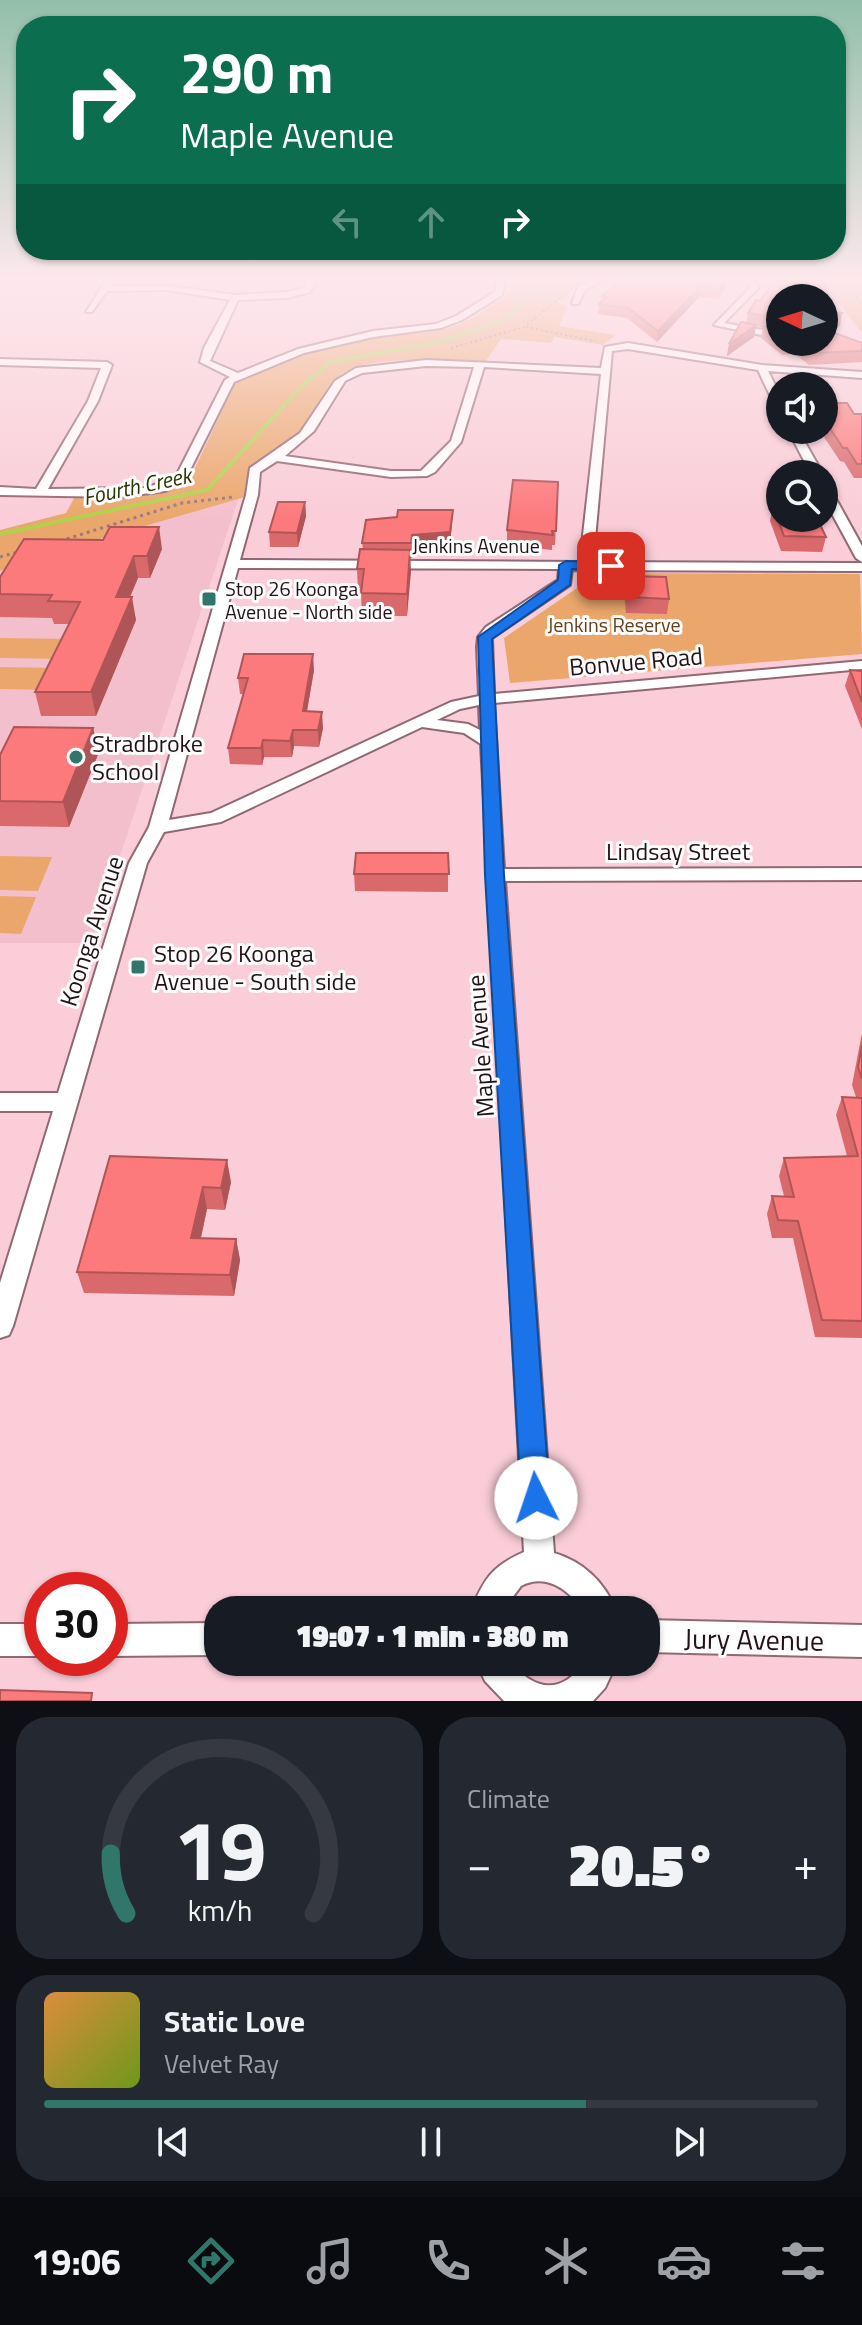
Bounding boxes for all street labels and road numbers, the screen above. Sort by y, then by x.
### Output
street label: Jenkins Avenue [412,530,540,561]
street label: Bonvue Road [568,637,704,685]
street label: Lindsay Street [606,833,751,869]
street label: Koonga Avenue [50,851,132,1011]
street label: Maple Avenue [457,973,503,1119]
street label: Jury Avenue [684,1616,824,1662]

